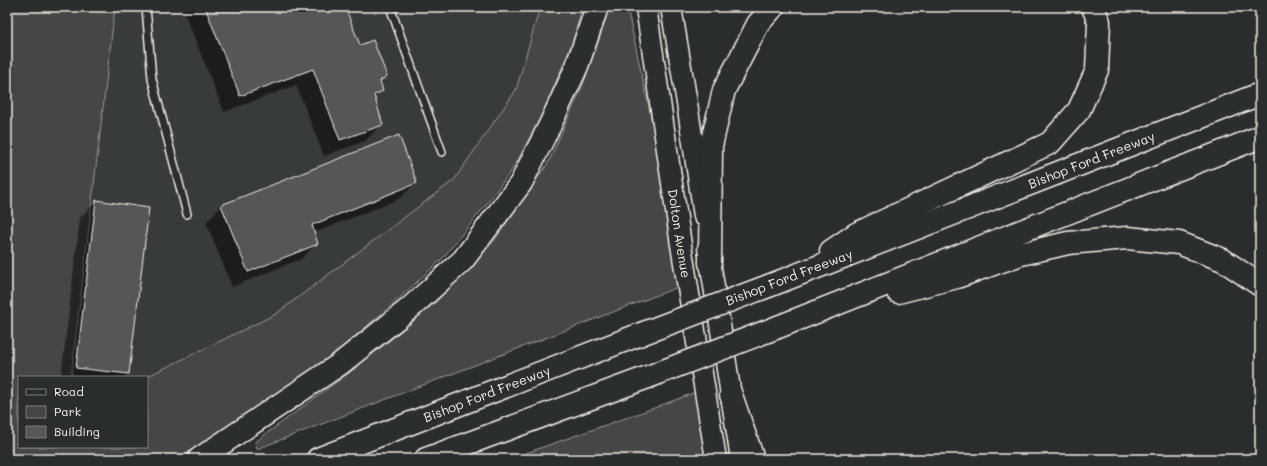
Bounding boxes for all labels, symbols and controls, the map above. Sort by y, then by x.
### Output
street label: Bishop Ford Freeway [1025,127,1157,192]
street label: Dolton Avenue [665,188,695,279]
street label: Bishop Ford Freeway [723,244,855,309]
street label: Bishop Ford Freeway [421,361,553,425]
legend [18,376,148,448]
text: Road [54,383,84,399]
text: Park [54,403,81,419]
text: Building [54,423,100,439]

